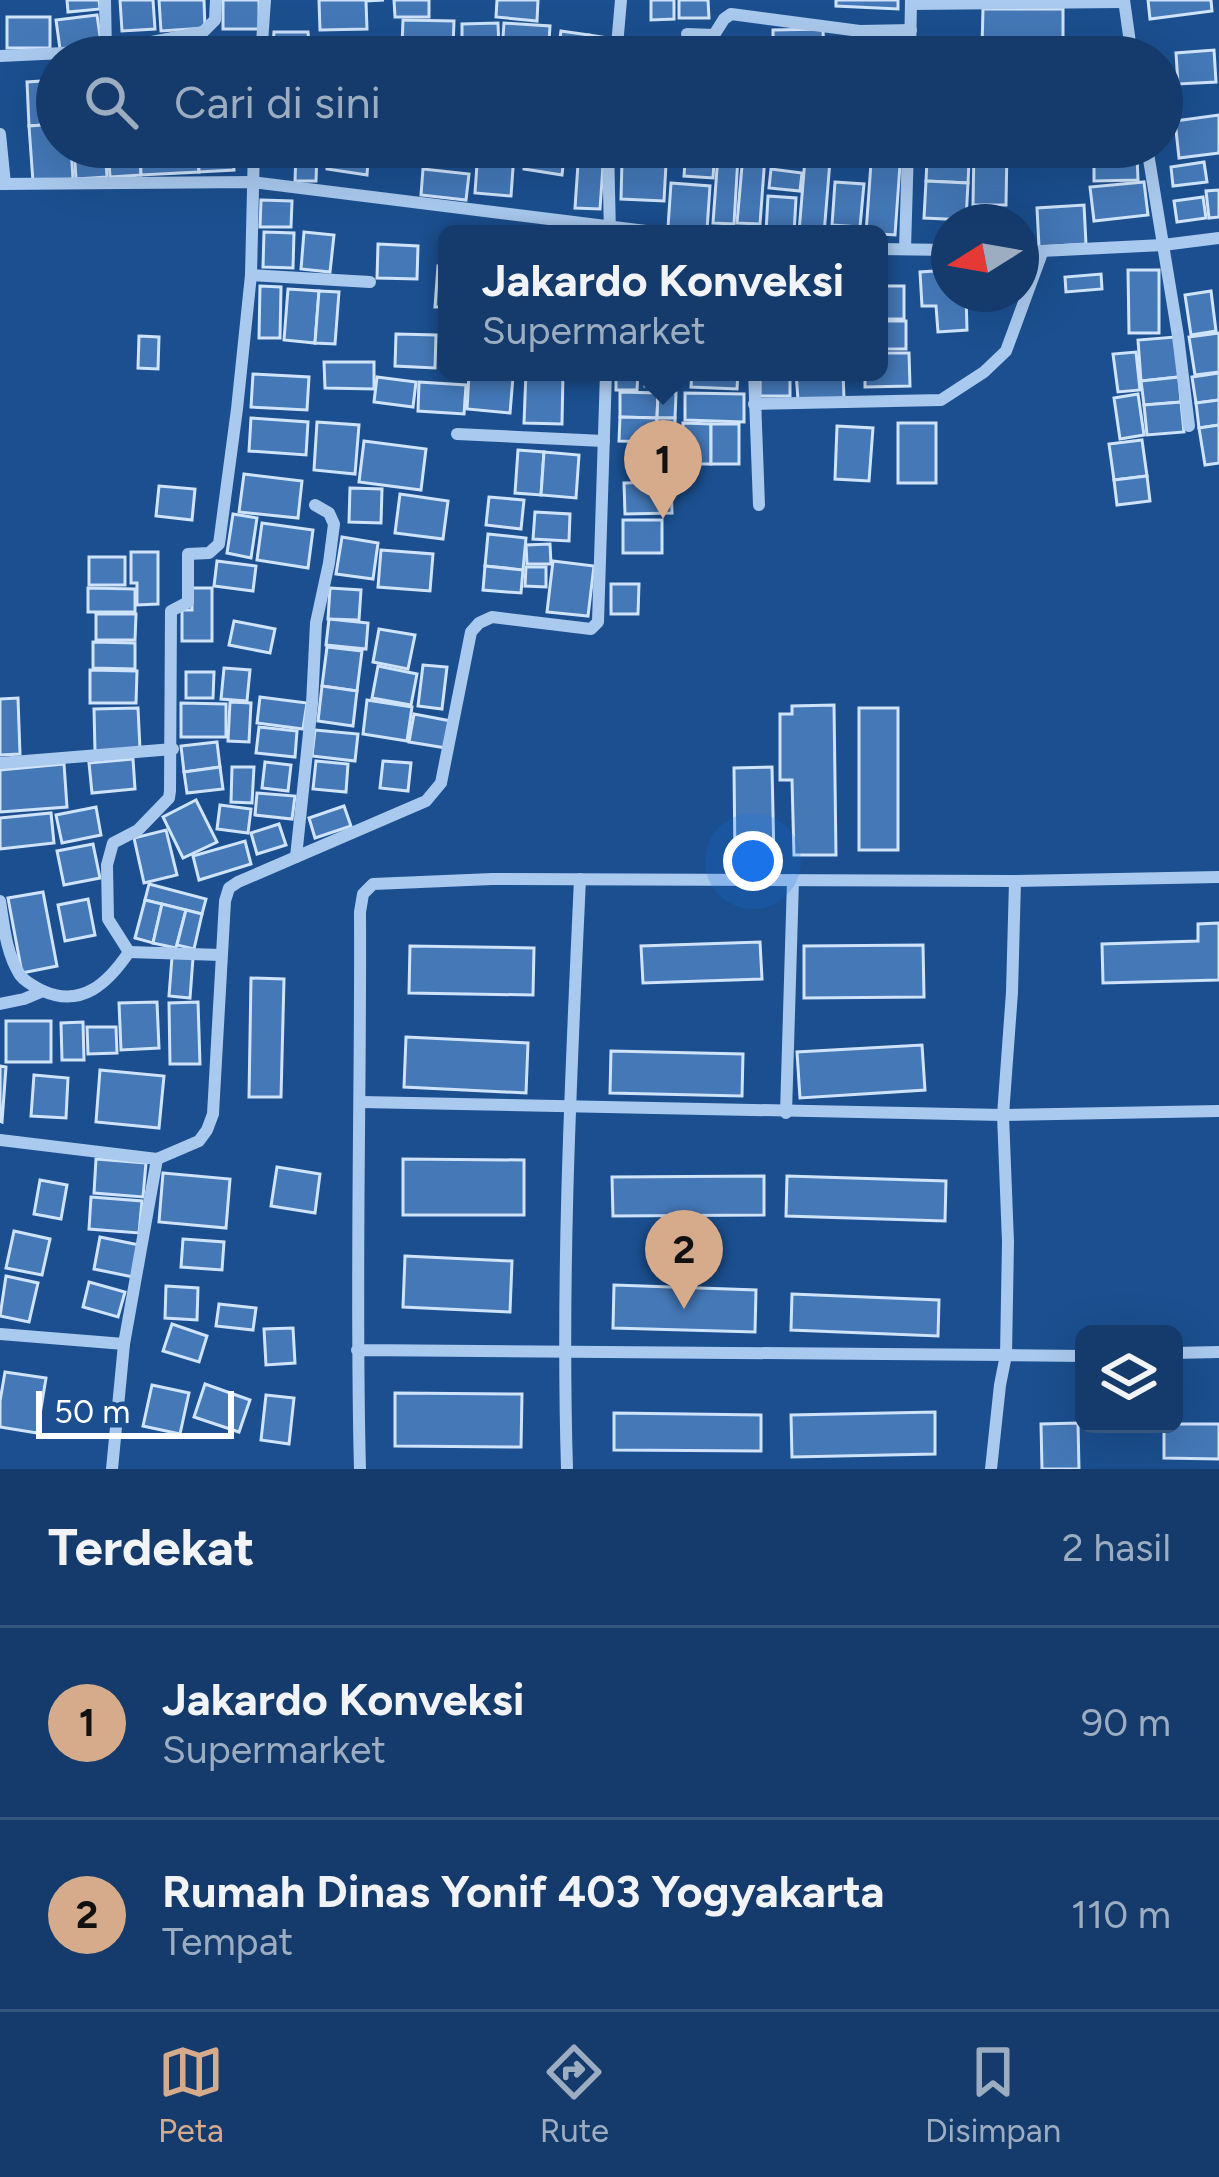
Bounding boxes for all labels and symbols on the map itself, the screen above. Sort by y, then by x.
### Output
north arrow [931,204,1039,312]
pin: 1 [624,420,702,519]
your location [723,831,783,891]
pin: 2 [645,1210,723,1309]
scale bar [36,1385,234,1438]

